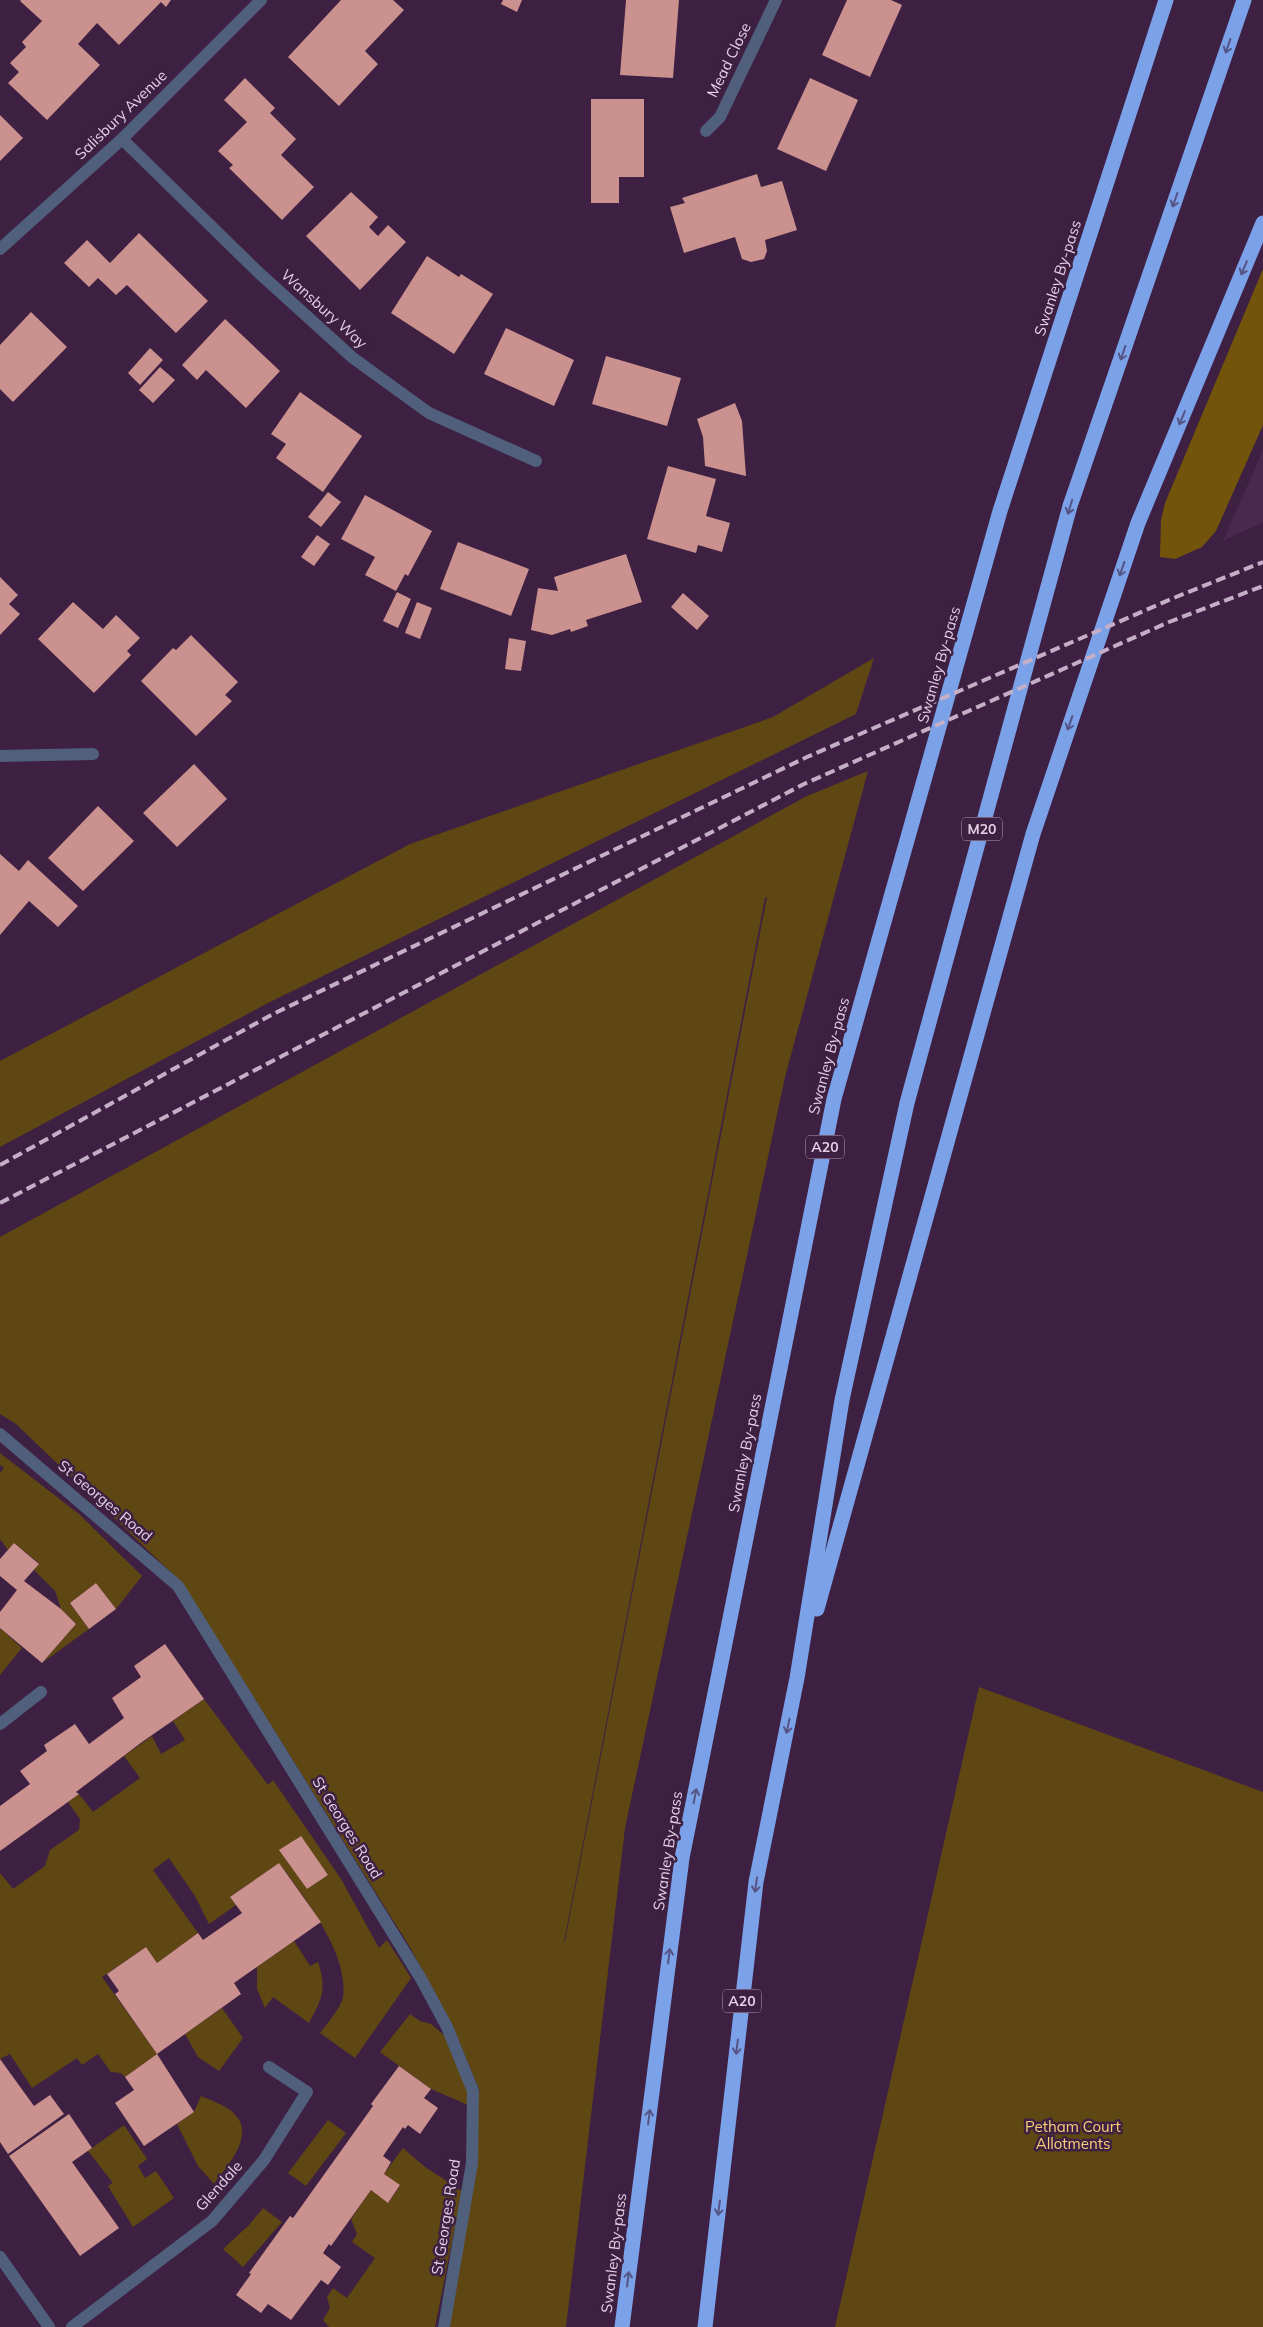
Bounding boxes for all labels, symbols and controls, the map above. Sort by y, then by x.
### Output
street label: Mead Close [702,19,755,100]
one-way arrow [1223,38,1233,54]
street label: Salisbury Avenue [71,66,171,163]
one-way arrow [1170,191,1180,207]
street label: Swanley By-pass [1030,218,1085,338]
one-way arrow [1239,260,1249,275]
street label: Wansbury Way [277,265,371,352]
one-way arrow [1117,345,1127,361]
one-way arrow [1176,410,1186,425]
one-way arrow [1065,499,1074,514]
one-way arrow [1117,560,1126,576]
street label: Swanley By-pass [913,604,964,725]
one-way arrow [1065,714,1075,730]
road number: M20 [962,818,1002,841]
street label: Swanley By-pass [804,995,853,1117]
road number: A20 [806,1136,844,1158]
street label: Swanley By-pass [724,1392,765,1514]
street label: St Georges Road [54,1456,156,1545]
one-way arrow [782,1717,792,1733]
street label: St Georges Road [308,1773,386,1882]
one-way arrow [690,1788,700,1804]
street label: Swanley By-pass [649,1790,686,1912]
one-way arrow [751,1877,761,1893]
one-way arrow [665,1949,675,1965]
road number: A20 [723,1990,761,2012]
one-way arrow [732,2038,742,2054]
one-way arrow [644,2110,654,2126]
park label: Petham Court Allotments [1025,2117,1121,2153]
street label: Glendale [191,2157,246,2215]
street label: St Georges Road [427,2158,464,2276]
street label: Swanley By-pass [597,2192,630,2314]
one-way arrow [714,2200,724,2216]
one-way arrow [623,2271,633,2287]

